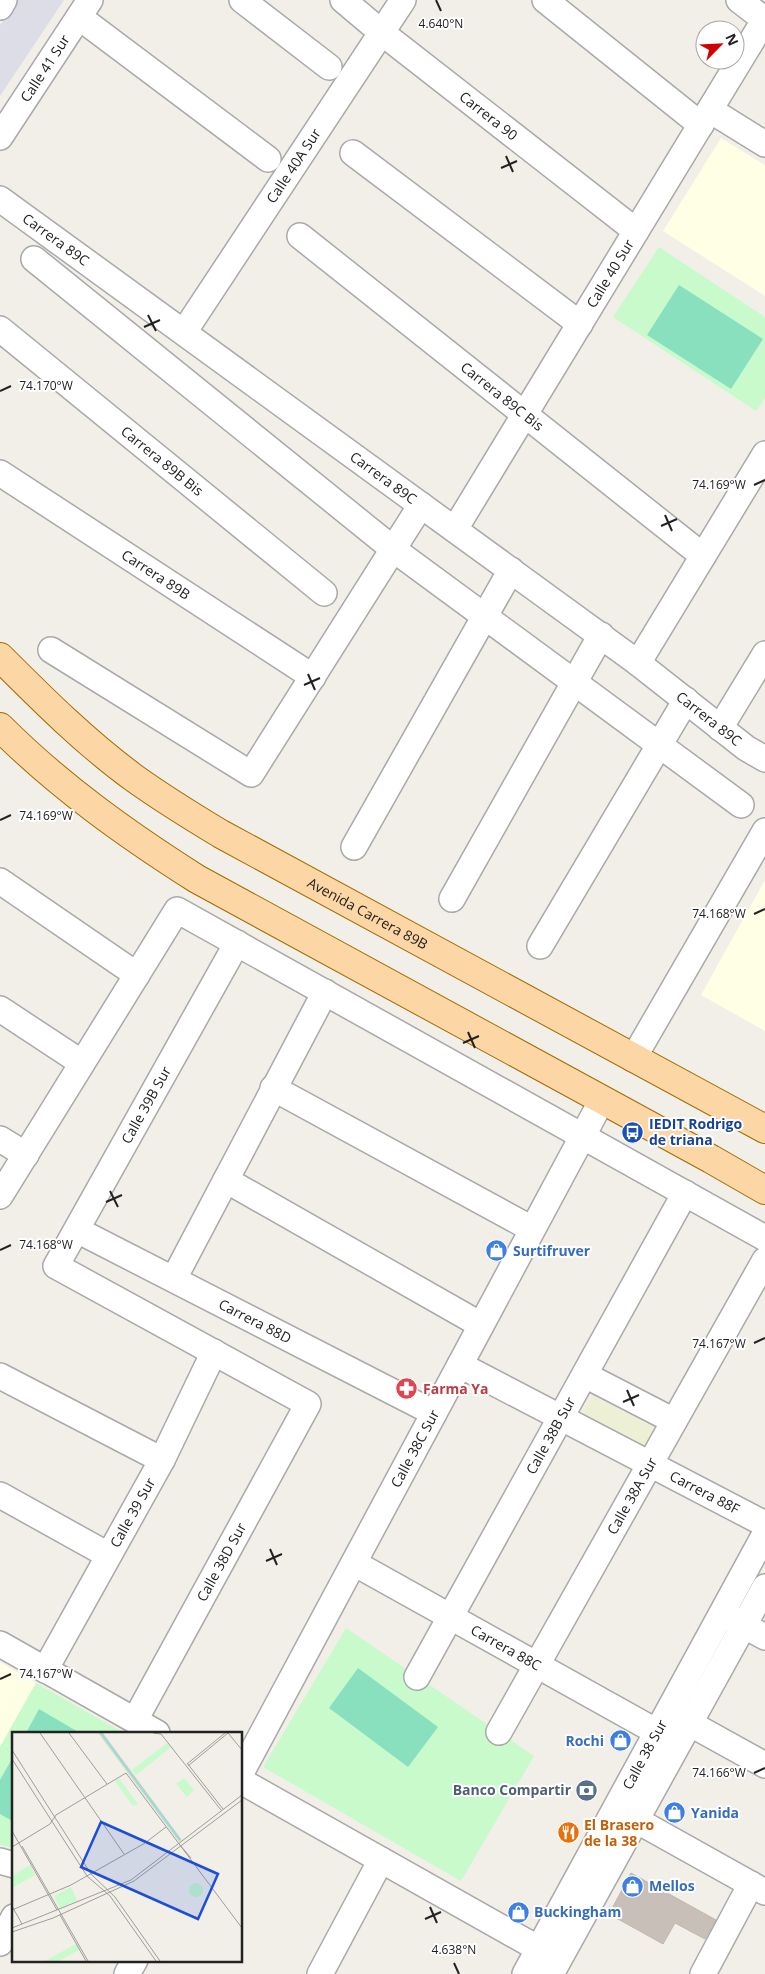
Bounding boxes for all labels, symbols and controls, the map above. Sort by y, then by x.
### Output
text: 4.640°N [419,15,463,32]
north arrow [695,20,745,70]
text: N [721,30,743,49]
street label: Calle 41 Sur [16,31,74,106]
street label: Carrera 90 [456,87,522,144]
street label: Calle 40A Sur [262,124,325,207]
street label: Carrera 89C [19,209,93,270]
street label: Calle 40 Sur [582,235,638,311]
street label: Carrera 89C Bis [457,357,548,435]
text: 74.170°W [19,377,73,394]
street label: Carrera 89B Bis [117,421,208,500]
street label: Carrera 89C [347,447,421,508]
text: 74.169°W [692,476,746,493]
street label: Carrera 89B [118,545,194,603]
street label: Carrera 89C [673,687,746,750]
text: 74.169°W [19,807,73,824]
street label: Avenida Carrera 89B [304,873,431,953]
text: 74.168°W [692,905,746,922]
street label: Calle 39B Sur [116,1062,175,1147]
place label: IEDIT Rodrigo de triana [649,1114,743,1149]
bus stop icon: IEDIT Rodrigo de triana [621,1120,645,1144]
text: 74.168°W [19,1236,73,1253]
shop icon: Surtifruver [485,1239,509,1263]
place label: Surtifruver [513,1241,591,1260]
street label: Carrera 88D [216,1294,295,1347]
text: 74.167°W [692,1335,746,1352]
pharmacy icon: Farma Ya [395,1377,419,1401]
place label: Farma Ya [423,1379,489,1398]
street label: Calle 38B Sur [521,1393,580,1478]
street label: Calle 38C Sur [386,1406,443,1491]
street label: Calle 38A Sur [602,1453,661,1538]
street label: Carrera 88F [667,1466,743,1518]
street label: Calle 39 Sur [105,1474,159,1551]
street label: Calle 38D Sur [192,1519,250,1605]
street label: Carrera 88C [468,1620,545,1675]
text: 74.167°W [19,1665,73,1682]
street label: Calle 38 Sur [618,1716,671,1793]
shop icon: Rochi [608,1729,632,1753]
place label: Rochi [565,1731,604,1750]
inset map [12,1732,242,1962]
text: 74.166°W [692,1764,746,1781]
bank icon: Banco Compartir [575,1778,599,1802]
place label: Banco Compartir [453,1780,572,1799]
shop icon: Yanida [663,1801,687,1825]
place label: Yanida [691,1803,739,1822]
place label: El Brasero de la 38 [584,1815,655,1850]
restaurant icon: El Brasero de la 38 [556,1821,580,1845]
shop icon: Mellos [621,1874,645,1898]
place label: Mellos [649,1876,695,1895]
shop icon: Buckingham [506,1900,530,1924]
place label: Buckingham [534,1902,621,1921]
text: 4.638°N [432,1941,476,1958]

